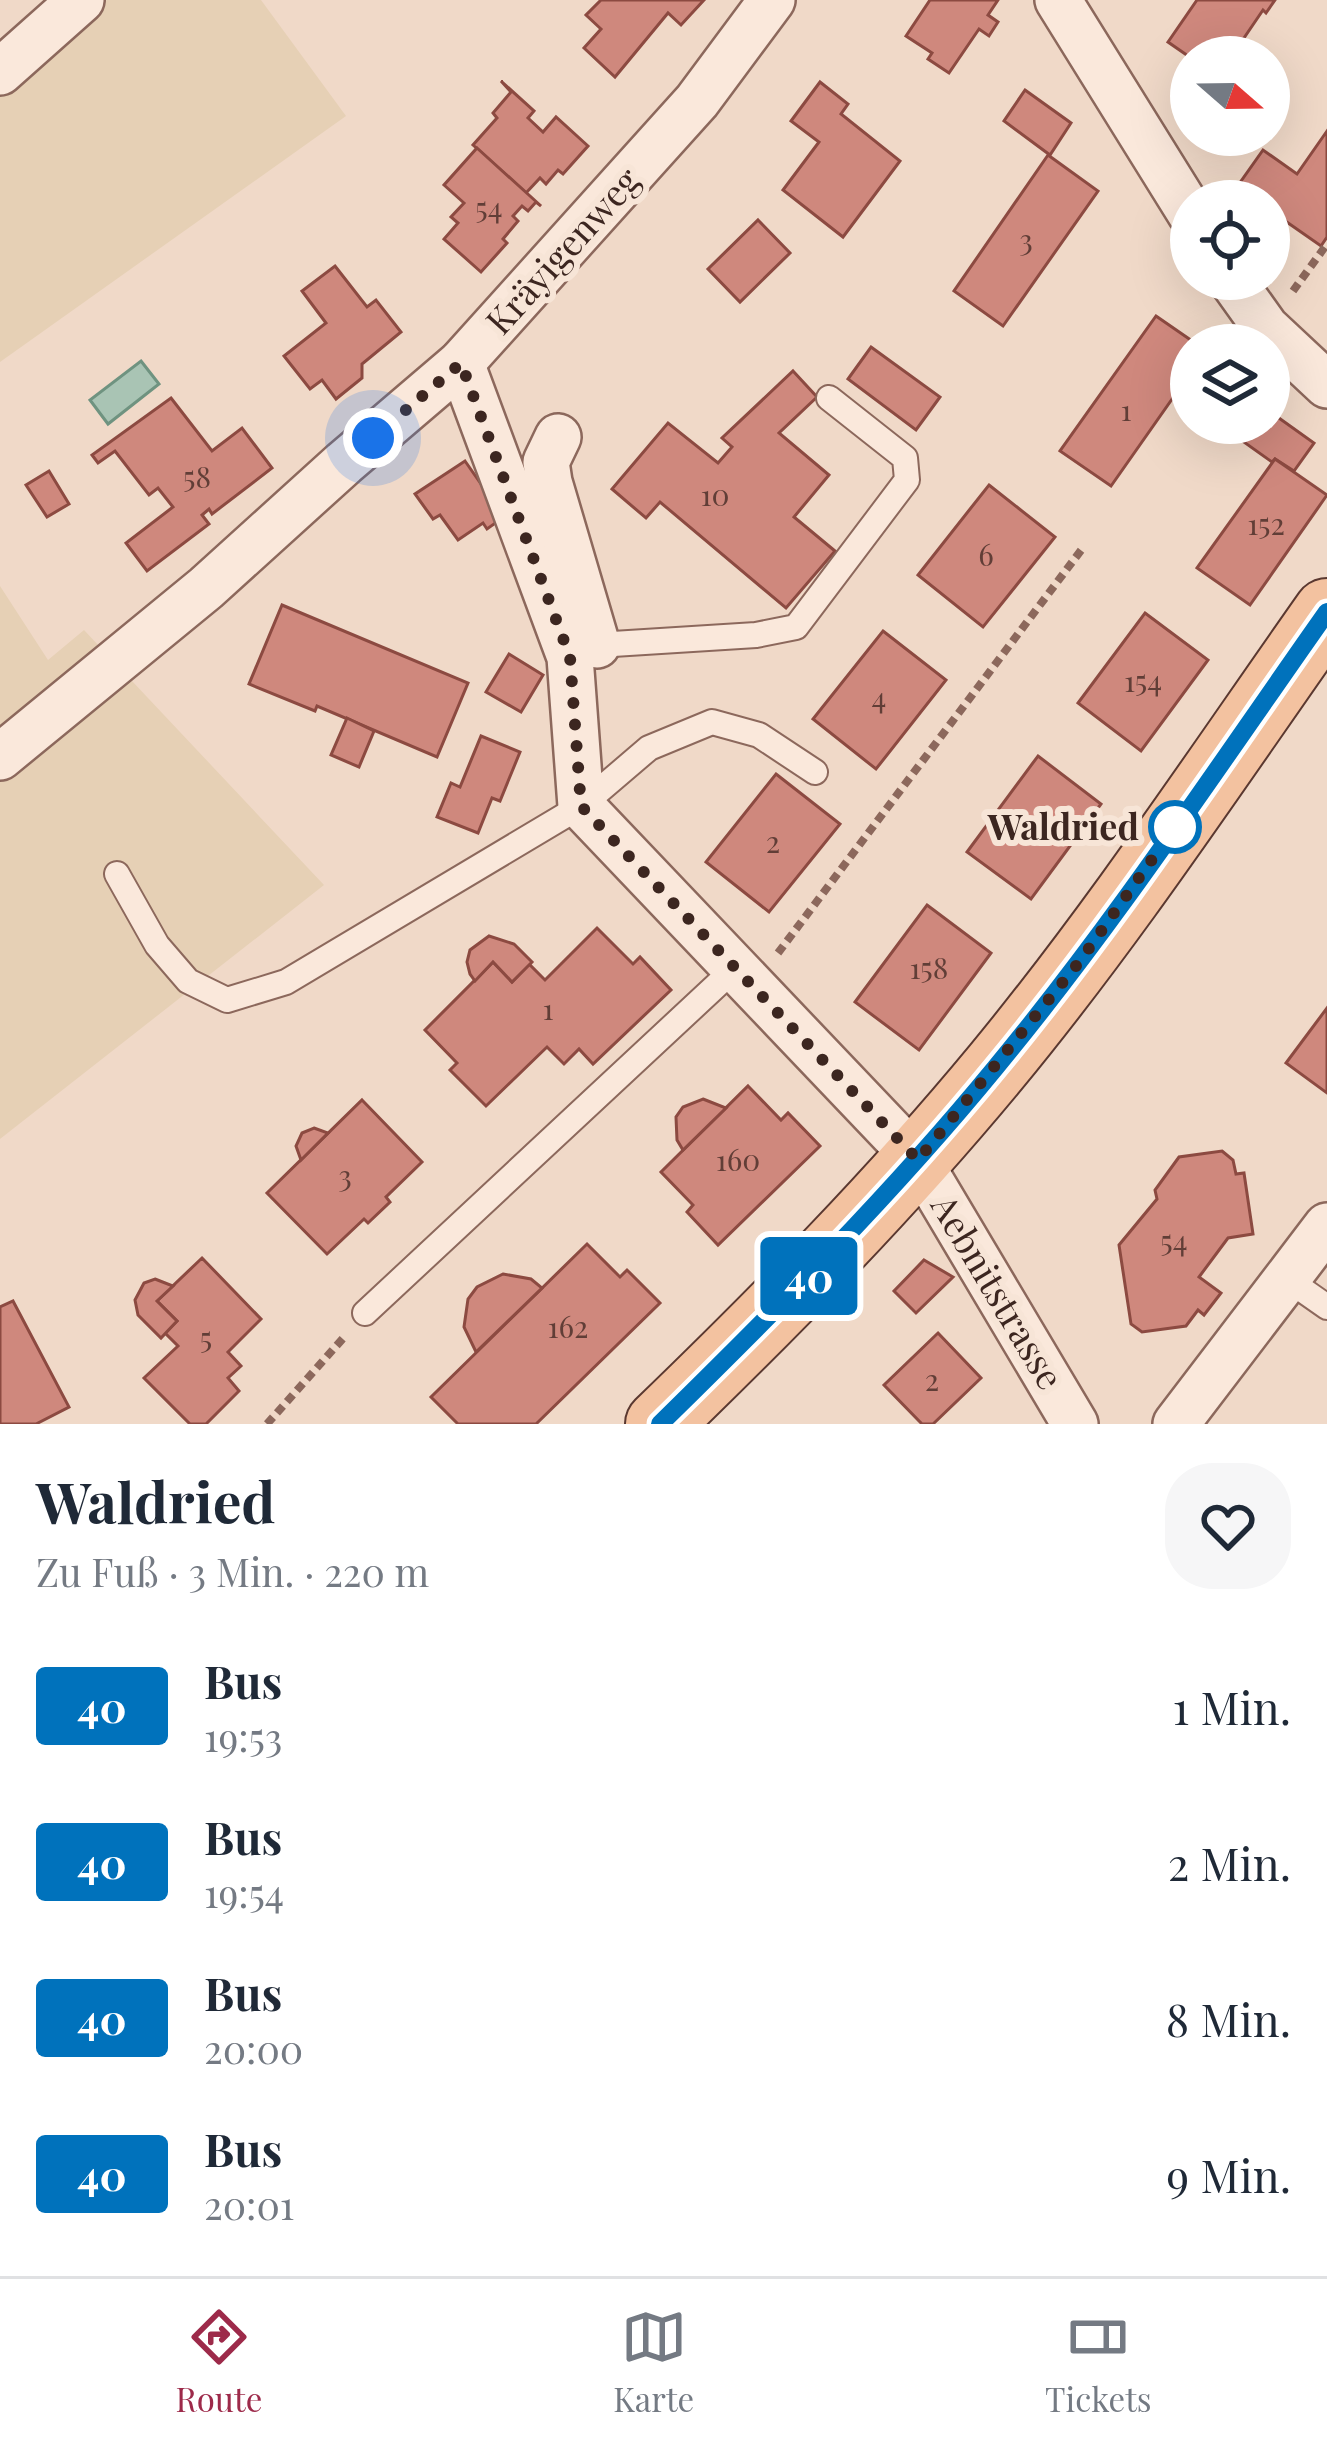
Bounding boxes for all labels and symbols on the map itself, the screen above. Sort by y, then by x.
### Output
north arrow [1170,36,1290,156]
street label: Kräyigenweg [474,156,649,343]
house number: 54 [475,187,503,227]
house number: 3 [1019,219,1033,259]
house number: 1 [1120,389,1132,429]
your location [343,408,403,468]
house number: 58 [183,456,211,496]
house number: 10 [700,474,730,514]
house number: 152 [1247,503,1285,543]
house number: 6 [978,534,994,574]
house number: 154 [1124,660,1162,700]
house number: 4 [872,677,886,717]
place label: Waldried [987,801,1139,849]
marker: Waldried [1150,802,1200,852]
house number: 2 [766,821,780,861]
house number: 158 [910,947,948,987]
house number: 1 [542,988,554,1028]
house number: 160 [716,1139,760,1179]
house number: 3 [338,1155,352,1195]
street label: Aebnitstrasse [921,1184,1076,1397]
house number: 54 [1160,1220,1188,1260]
line badge: 40 [755,1237,863,1315]
house number: 162 [548,1306,588,1346]
house number: 5 [200,1317,212,1357]
house number: 2 [925,1359,939,1399]

